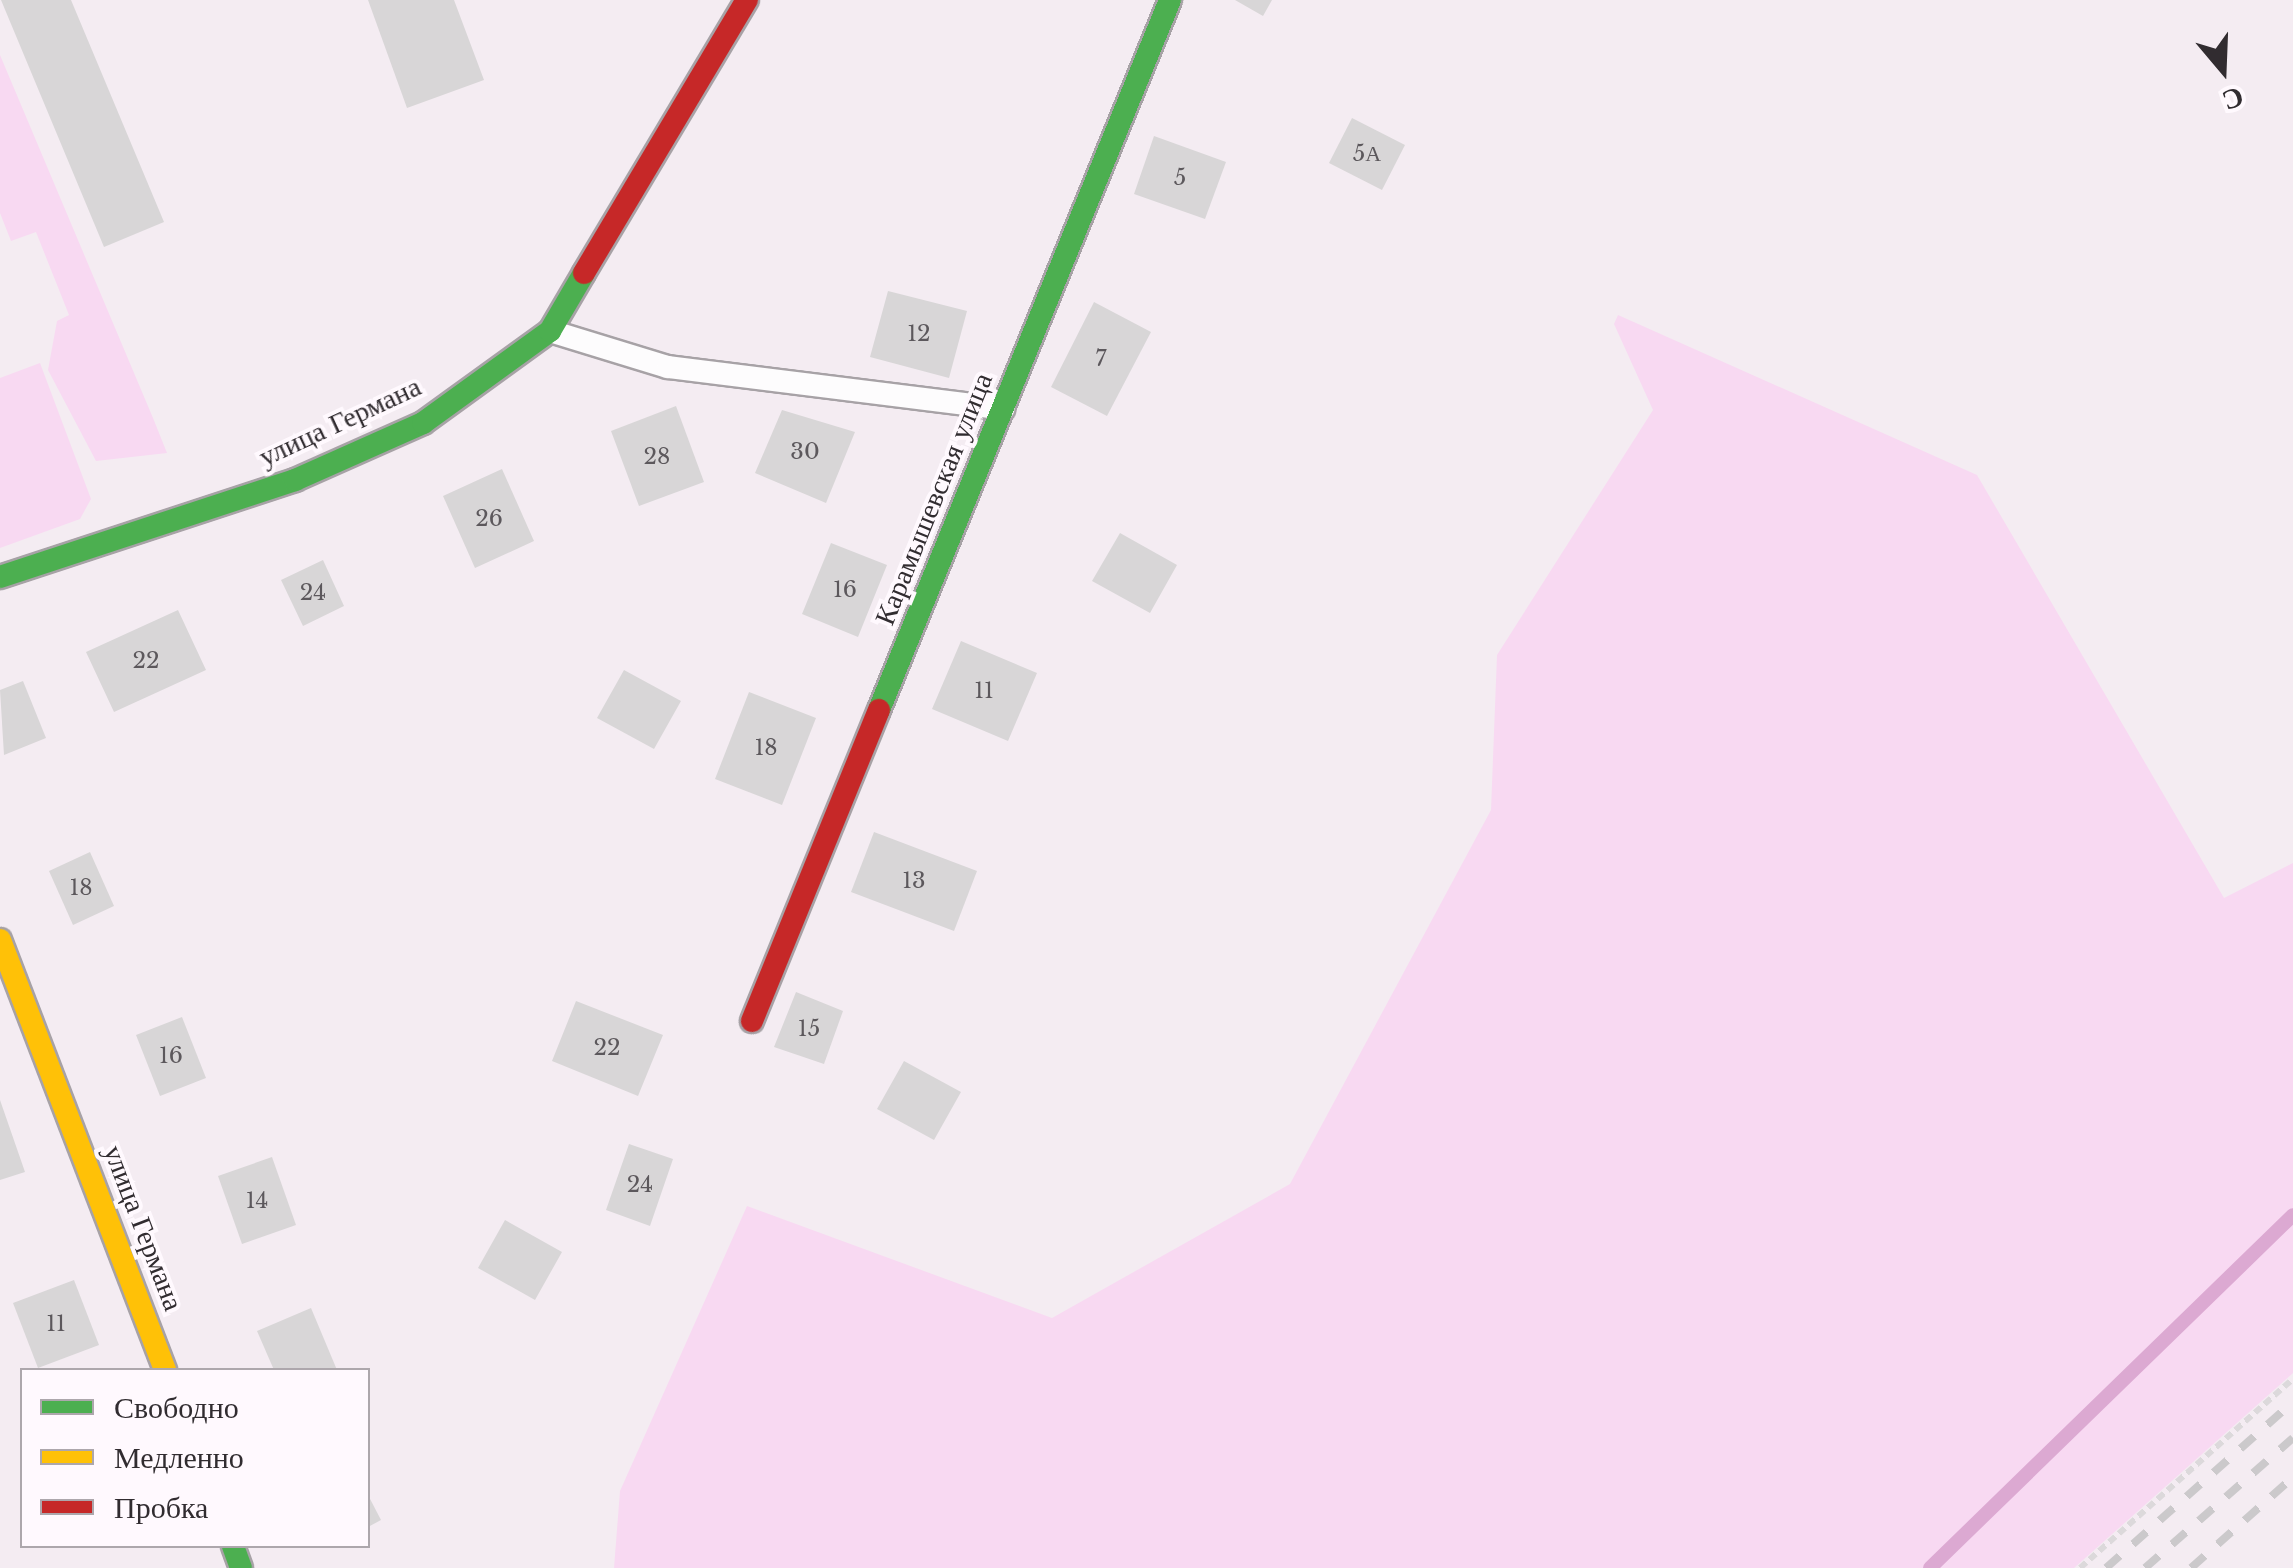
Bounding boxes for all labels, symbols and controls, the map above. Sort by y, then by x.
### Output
north arrow [2173,20,2273,120]
text: С [2218,79,2248,119]
house number: 5А [1353,141,1381,167]
house number: 5 [1174,165,1186,191]
house number: 12 [907,321,931,347]
house number: 7 [1095,346,1107,372]
street label: Карамышевская улица [868,368,1000,630]
street label: улица Германа [254,370,426,474]
house number: 30 [790,439,820,465]
house number: 28 [644,444,670,470]
house number: 26 [475,506,503,532]
house number: 16 [833,577,857,603]
house number: 24 [300,580,326,606]
house number: 22 [132,648,160,674]
house number: 11 [974,678,994,704]
house number: 18 [754,735,778,761]
house number: 13 [902,868,926,894]
house number: 18 [69,875,93,901]
house number: 15 [798,1016,820,1042]
house number: 22 [593,1035,621,1061]
house number: 16 [159,1043,183,1069]
street label: улица Германа [96,1140,190,1316]
house number: 24 [627,1172,653,1198]
house number: 14 [246,1188,268,1214]
house number: 11 [46,1311,66,1337]
legend [20,1368,370,1548]
text: Свободно [114,1389,239,1426]
text: Медленно [114,1439,244,1476]
text: Пробка [114,1489,208,1526]

